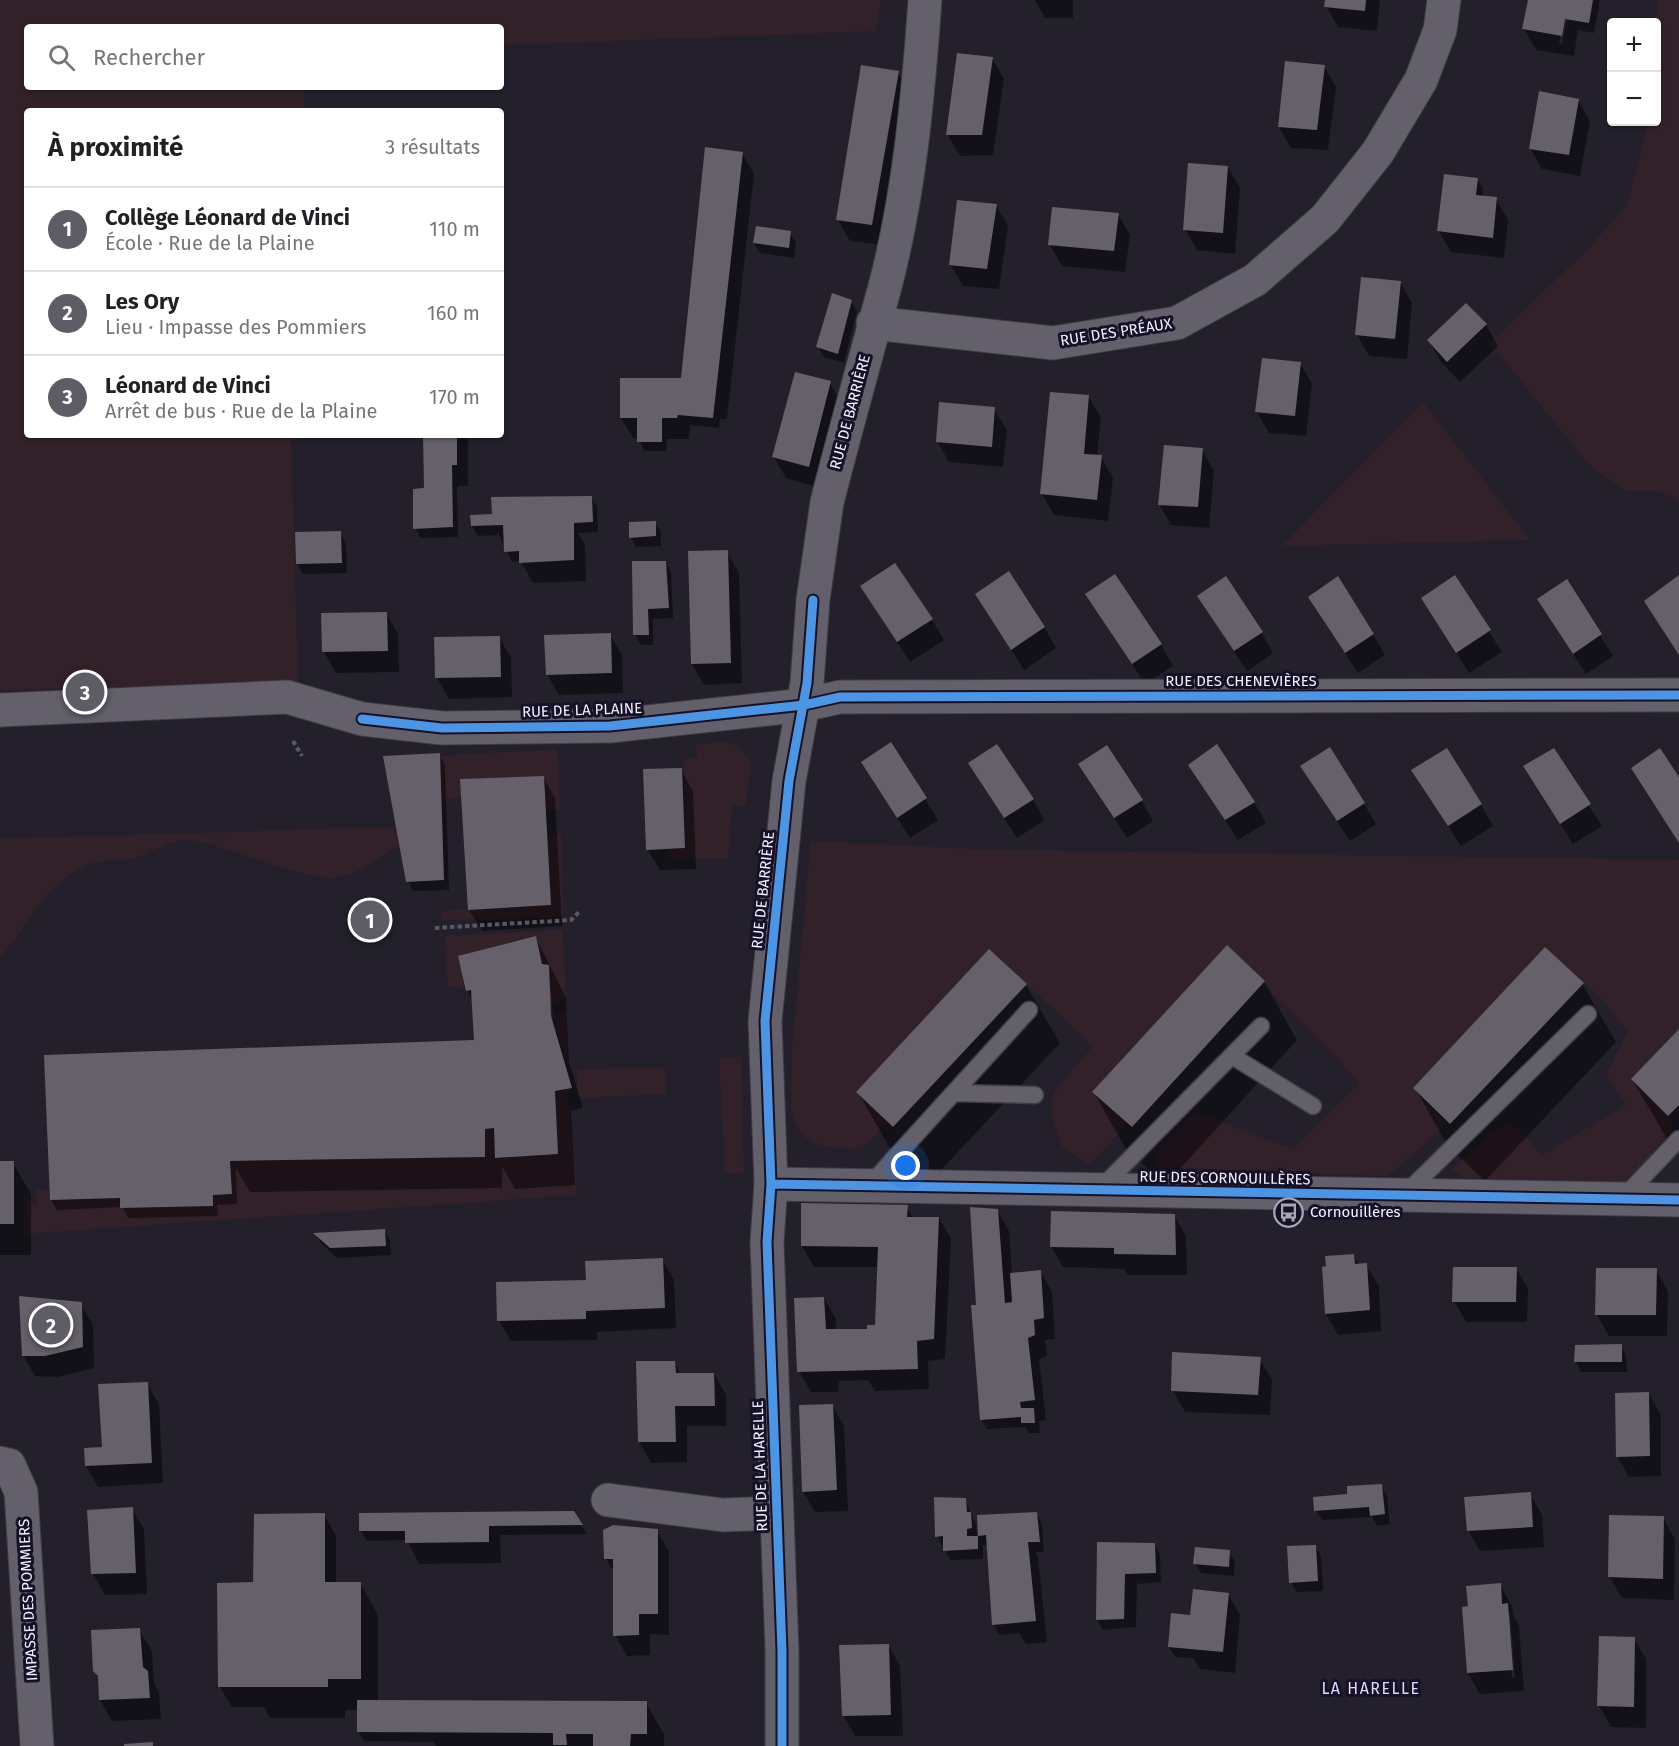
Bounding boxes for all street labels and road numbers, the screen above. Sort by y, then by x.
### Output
street label: RUE DES PRÉAUX [1059,314,1174,350]
street label: RUE DE BARRIÈRE [826,353,874,471]
street label: RUE DES CHENEVIÈRES [1165,672,1317,690]
street label: RUE DE LA PLAINE [522,699,642,721]
street label: RUE DE BARRIÈRE [748,830,778,950]
street label: RUE DES CORNOUILLÈRES [1139,1168,1311,1188]
street label: RUE DE LA HARELLE [749,1400,771,1532]
street label: IMPASSE DES POMMIERS [15,1518,41,1682]

